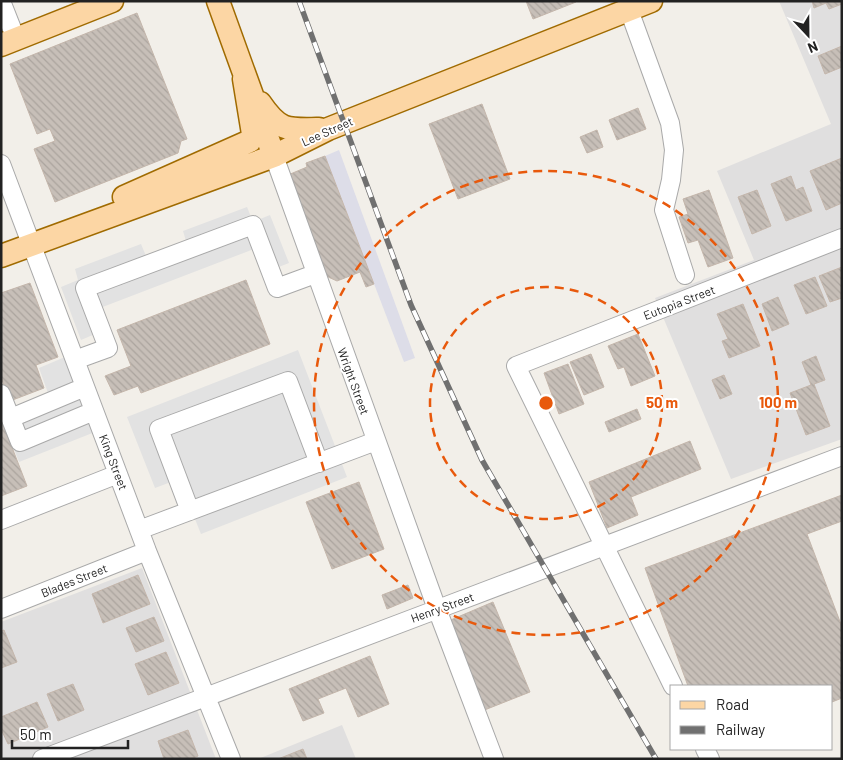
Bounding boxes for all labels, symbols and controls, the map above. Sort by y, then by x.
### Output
north arrow [783,10,833,60]
text: N [806,38,821,57]
street label: Lee Street [299,113,355,149]
street label: Eutopia Street [641,282,717,322]
street label: Wright Street [335,346,373,416]
text: 50 m [646,393,678,411]
text: 100 m [759,393,797,411]
centre of rings [537,394,555,412]
street label: King Street [97,432,131,492]
street label: Blades Street [39,560,109,600]
street label: Henry Street [409,589,475,625]
legend [670,685,833,750]
text: Road [716,695,749,713]
scale bar [12,718,129,750]
text: Railway [716,720,765,738]
text: 50 m [20,725,52,743]

